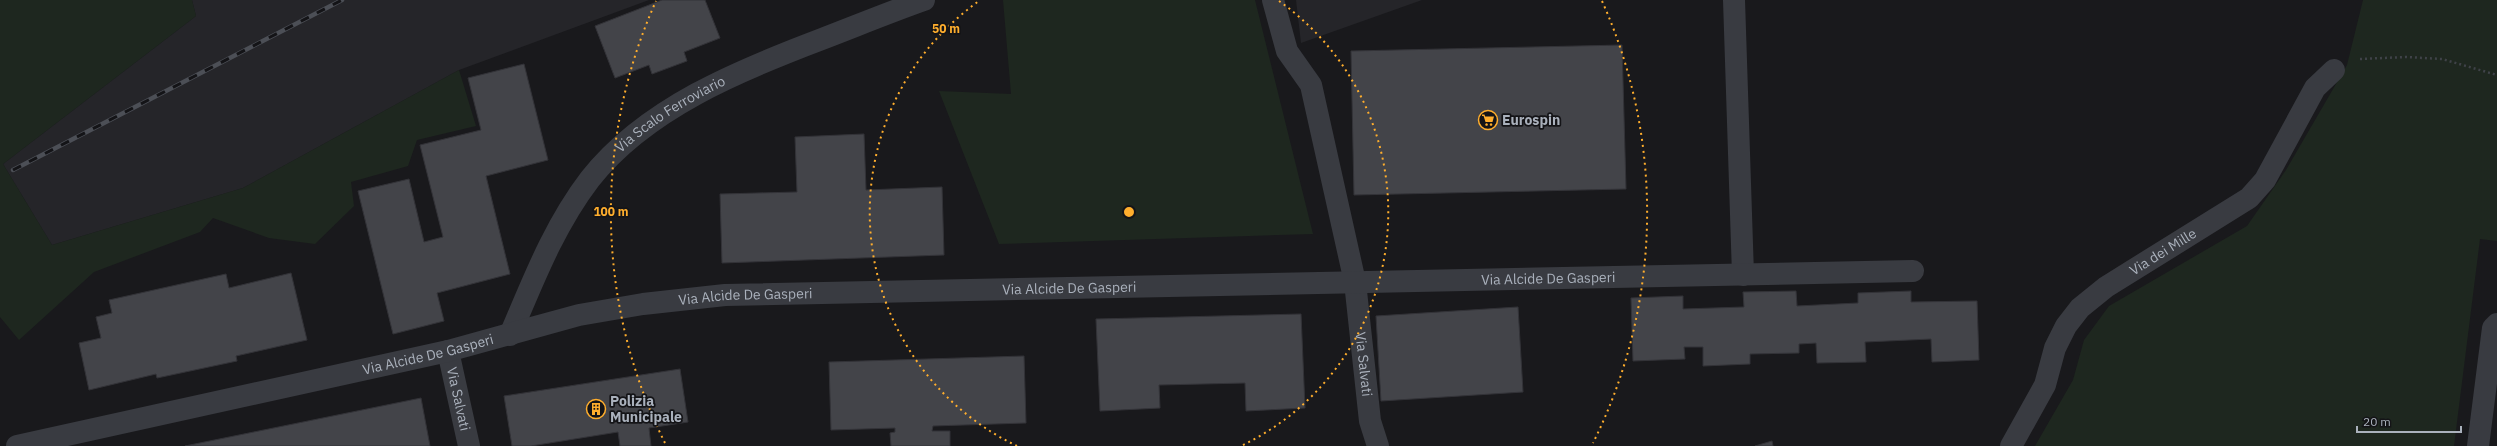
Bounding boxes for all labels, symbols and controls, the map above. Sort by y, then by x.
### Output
text: 50 m [932,21,960,36]
street label: Via Scalo Ferroviario [611,72,728,156]
supermarket icon: Eurospin [1477,109,1499,131]
place label: Eurospin [1502,111,1560,129]
text: 100 m [593,204,629,219]
centre of rings [1122,205,1136,219]
street label: Via dei Mille [2126,224,2200,279]
street label: Via Alcide De Gasperi [1481,268,1615,289]
street label: Via Alcide De Gasperi [1002,278,1137,298]
street label: Via Alcide De Gasperi [678,284,813,309]
street label: Via Alcide De Gasperi [361,330,495,379]
street label: Via Salvati [1351,331,1376,397]
street label: Via Salvati [443,365,474,432]
place label: Polizia Municipale [610,392,682,426]
building icon: Polizia Municipale [585,398,607,420]
scale bar [2357,408,2461,434]
text: 20 m [2363,414,2391,429]

